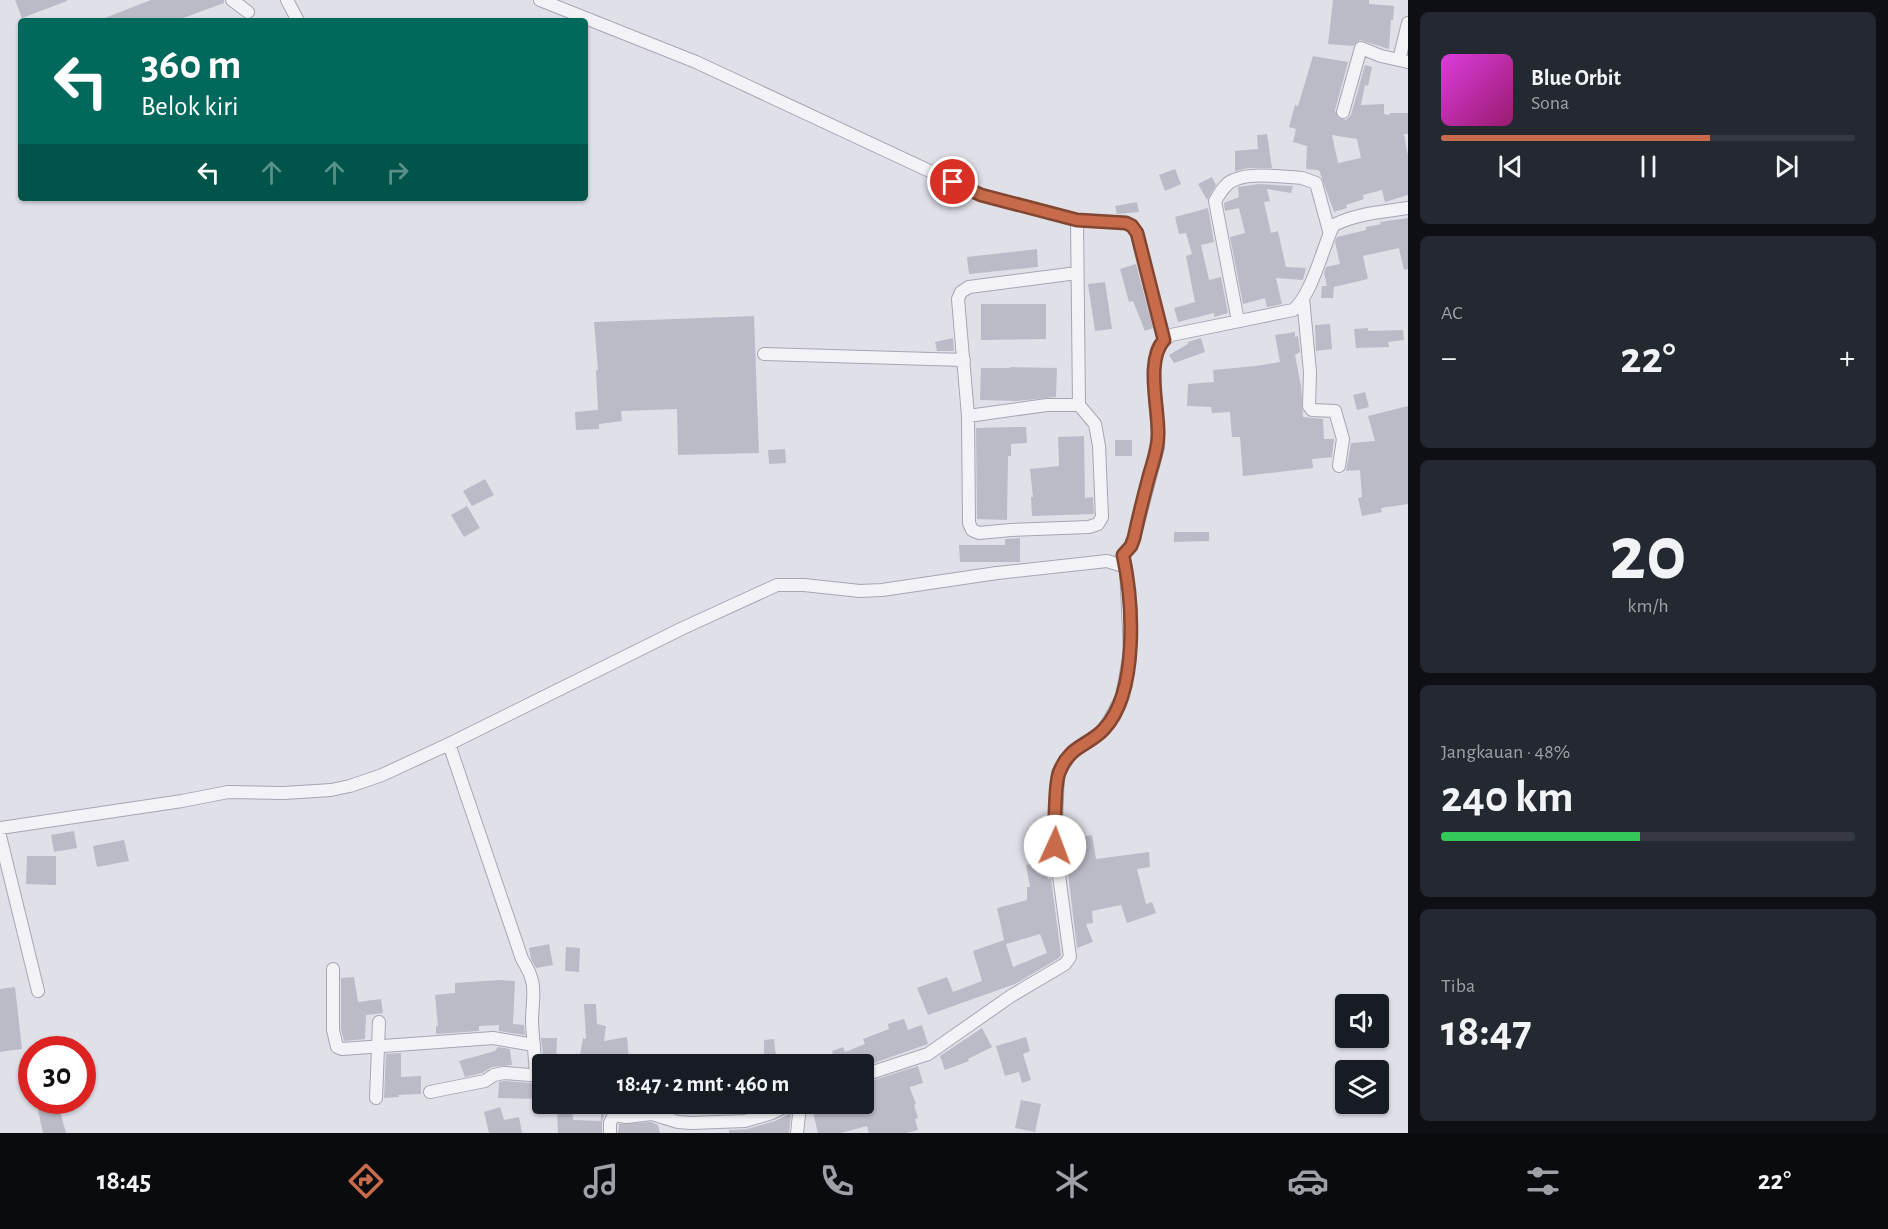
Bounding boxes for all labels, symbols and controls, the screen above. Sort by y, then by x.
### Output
icon: left [42,42,120,120]
text: 360 m [141,44,242,86]
text: Blue Orbit [1531,67,1621,89]
text: Belok kiri [141,93,238,120]
text: Sona [1531,93,1569,113]
icon: previous [1494,150,1527,183]
icon: pause [1632,150,1665,183]
icon: next [1770,150,1803,183]
icon: left [192,156,225,189]
icon: ahead [255,156,288,189]
icon: ahead [318,156,351,189]
icon: right [381,156,414,189]
pin [927,156,978,207]
icon: arrive [936,165,969,198]
text: AC [1441,303,1463,323]
text: 22° [1620,336,1676,381]
text: − [1441,342,1457,375]
text: + [1839,342,1855,375]
text: 20 [1609,516,1687,594]
text: km/h [1627,596,1669,616]
text: Jangkauan · 48% [1441,742,1570,762]
text: 240 km [1441,775,1574,820]
position arrow [1023,814,1087,878]
text: Tiba [1441,976,1475,996]
map controls [1335,994,1389,1114]
button: sound [1335,994,1389,1048]
text: 18:47 [1441,1009,1532,1054]
speed limit sign: 30 [18,1036,96,1114]
button: layers [1335,1060,1389,1114]
text: 18:47 · 2 mnt · 460 m [617,1073,789,1095]
icon: directions [345,1160,387,1202]
icon: music [580,1160,622,1202]
icon: phone [816,1160,858,1202]
icon: climate [1051,1160,1093,1202]
icon: car [1287,1160,1329,1202]
icon: filters [1522,1160,1564,1202]
text: 18:45 [97,1167,151,1194]
text: 22° [1758,1167,1791,1194]

